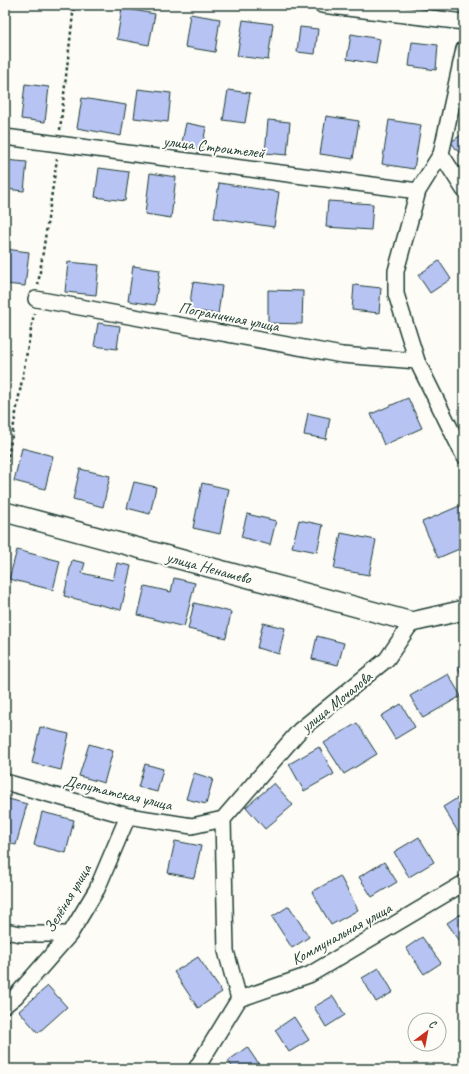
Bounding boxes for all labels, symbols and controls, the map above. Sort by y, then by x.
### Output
street label: улица Строителей [161,131,267,163]
street label: Пограничная улица [177,297,282,337]
street label: улица Ненашево [163,547,255,589]
street label: улица Мочалова [296,666,377,737]
street label: Депутатская улица [62,771,176,816]
street label: Зелёная улица [40,859,97,936]
street label: Коммунальная улица [288,897,396,970]
north arrow [407,1012,447,1052]
text: С [426,1016,440,1032]

